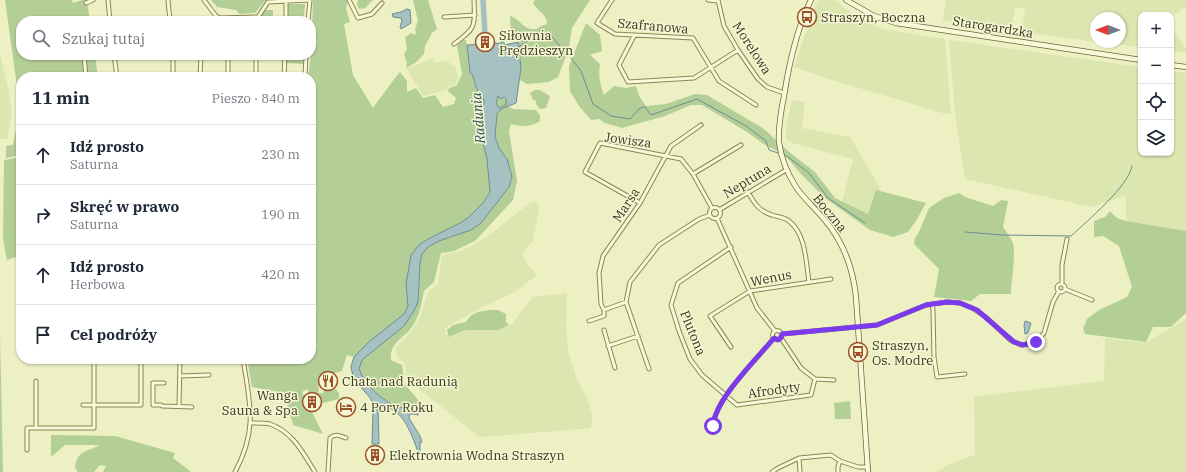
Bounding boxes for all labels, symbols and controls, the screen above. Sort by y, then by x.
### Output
bus stop icon: Straszyn, Boczna [796,6,818,28]
place label: Straszyn, Boczna [821,9,926,26]
street label: Starogardzka [951,12,1035,42]
north arrow [1090,12,1126,48]
map controls [1138,12,1174,156]
button: + [1138,12,1174,48]
street label: Szafranowa [617,14,689,38]
search box [16,16,316,60]
street label: Morelowa [729,18,775,78]
icon: search [30,27,52,49]
place label: Siłownia Prędzieszyn [499,27,573,59]
text: Szukaj tutaj [62,29,145,48]
building icon: Siłownia Prędzieszyn [474,31,496,53]
button: − [1138,48,1174,84]
button: locate [1138,84,1174,120]
text: 11 min [32,87,90,109]
text: Pieszo · 840 m [212,90,300,107]
water label: Radunia [467,91,489,145]
button: layers [1138,120,1174,156]
street label: Jowisza [604,128,652,152]
text: Idź prosto [70,137,144,156]
icon: ahead [32,144,54,166]
text: 230 m [261,146,300,163]
text: Saturna [70,156,118,173]
street label: Neptuna [720,160,774,202]
street label: Marsa [609,185,643,225]
street label: Boczna [809,190,851,236]
text: Skręć w prawo [70,197,179,216]
icon: right [32,204,54,226]
text: 190 m [261,206,300,223]
text: Saturna [70,216,118,233]
text: Idź prosto [70,257,144,276]
icon: ahead [32,264,54,286]
text: 420 m [261,266,300,283]
street label: Wenus [749,266,793,290]
text: Herbowa [70,276,125,293]
street label: Plutona [676,308,710,358]
icon: arrive [32,324,54,346]
text: Cel podróży [70,325,157,344]
route end [1027,333,1045,351]
place label: Straszyn, Os. Modre [872,337,933,369]
bus stop icon: Straszyn, Os. Modre [847,341,869,363]
restaurant icon: Chata nad Radunią [317,370,339,392]
place label: Chata nad Radunią [342,373,458,390]
street label: Afrodyty [747,378,801,402]
place label: Wanga Sauna & Spa [222,387,298,419]
building icon: Wanga Sauna & Spa [301,391,323,413]
hotel icon: 4 Pory Roku [335,396,357,418]
place label: 4 Pory Roku [360,399,434,416]
route start [704,417,722,435]
building icon: Elektrownia Wodna Straszyn [364,444,386,466]
place label: Elektrownia Wodna Straszyn [389,447,565,464]

